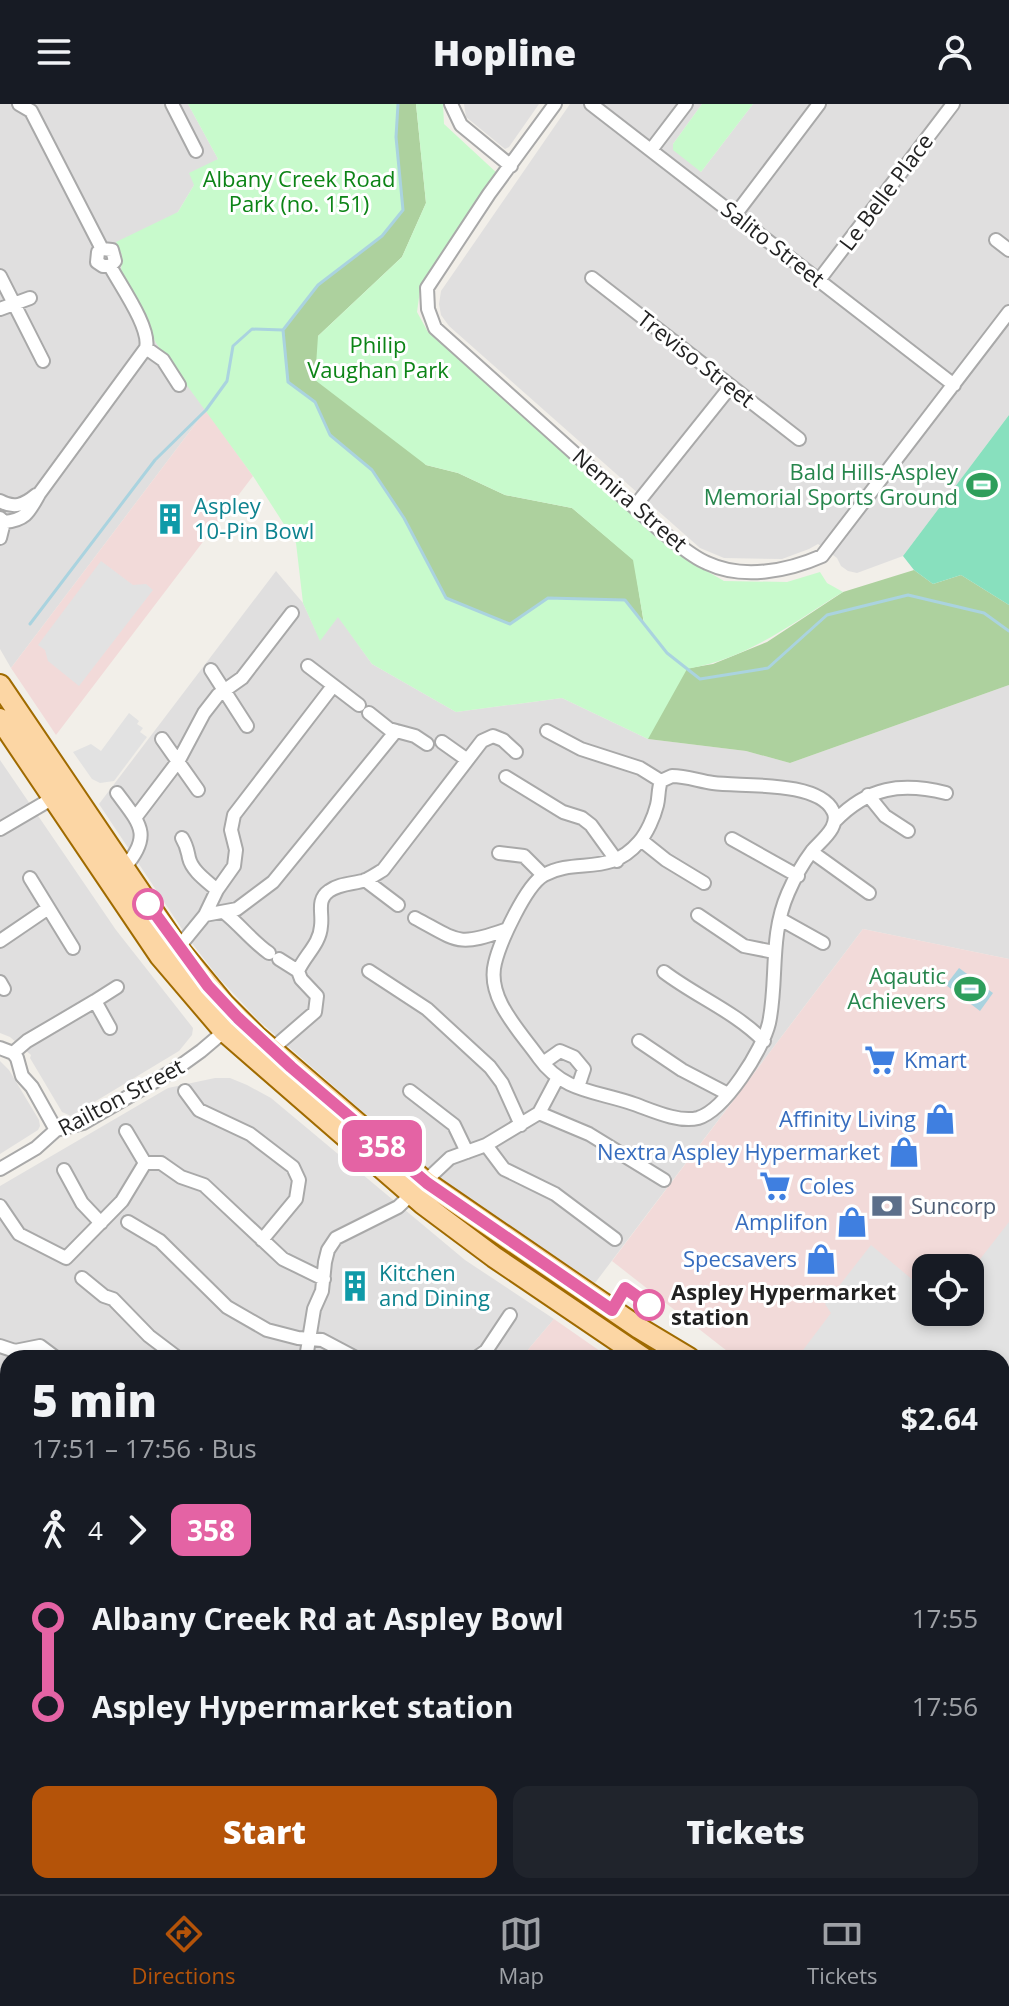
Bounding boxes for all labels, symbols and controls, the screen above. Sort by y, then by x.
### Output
text: Hopline [433,28,576,77]
icon: menu [32,30,76,74]
icon: person [933,30,977,74]
street label: Le Belle Place [831,127,939,256]
park label: Albany Creek Road Park (no. 151) [203,163,395,218]
street label: Salito Street [716,193,832,293]
street label: Treviso Street [632,303,761,413]
park label: Philip Vaughan Park [307,329,449,384]
street label: Nemira Street [567,441,695,558]
place label: Bald Hills-Aspley Memorial Sports Ground [704,456,959,511]
sports icon: Bald Hills-Aspley Memorial Sports Ground [965,468,999,502]
place label: Aspley 10-Pin Bowl [194,490,314,545]
building icon: Aspley 10-Pin Bowl [153,502,187,536]
unlabelled marker [133,889,163,919]
place label: Aqautic Achievers [847,960,946,1015]
sports icon: Aqautic Achievers [953,972,987,1006]
supermarket icon: Kmart [863,1043,897,1077]
place label: Kmart [904,1044,967,1074]
street label: Railton Street [52,1050,189,1142]
shop icon: Affinity Living [923,1102,957,1136]
place label: Affinity Living [779,1103,916,1133]
line badge: 358 [336,1120,428,1172]
text: 358 [358,1127,406,1165]
shop icon: Nextra Aspley Hypermarket [887,1135,921,1169]
place label: Nextra Aspley Hypermarket [597,1136,880,1166]
supermarket icon: Coles [758,1169,792,1203]
place label: Coles [799,1170,854,1200]
bank icon: Suncorp [870,1189,904,1223]
place label: Suncorp [911,1190,996,1220]
shop icon: Amplifon [835,1205,869,1239]
place label: Amplifon [735,1206,828,1236]
shop icon: Specsavers [804,1242,838,1276]
place label: Specsavers [683,1243,797,1273]
map controls [912,1254,984,1326]
button: locate [912,1254,984,1326]
place label: Kitchen and Dining [379,1257,490,1312]
building icon: Kitchen and Dining [338,1269,372,1303]
place label: Aspley Hypermarket station [671,1276,896,1331]
marker: Aspley Hypermarket station [634,1290,664,1320]
text: 5 min [32,1370,157,1430]
text: $2.64 [901,1398,978,1439]
text: 17:51 – 17:56 · Bus [32,1430,257,1466]
icon: walk [32,1508,76,1552]
icon: forward [115,1508,159,1552]
text: 358 [187,1511,235,1549]
text: 4 [88,1512,103,1548]
text: Albany Creek Rd at Aspley Bowl [92,1598,564,1639]
text: 17:55 [912,1600,978,1636]
text: Aspley Hypermarket station [92,1686,514,1727]
text: 17:56 [912,1688,978,1724]
button: Start [32,1786,497,1878]
button: Tickets [513,1786,978,1878]
tab: Directions [132,1912,236,1990]
tab: Map [499,1912,544,1990]
tab: Tickets [807,1912,877,1990]

